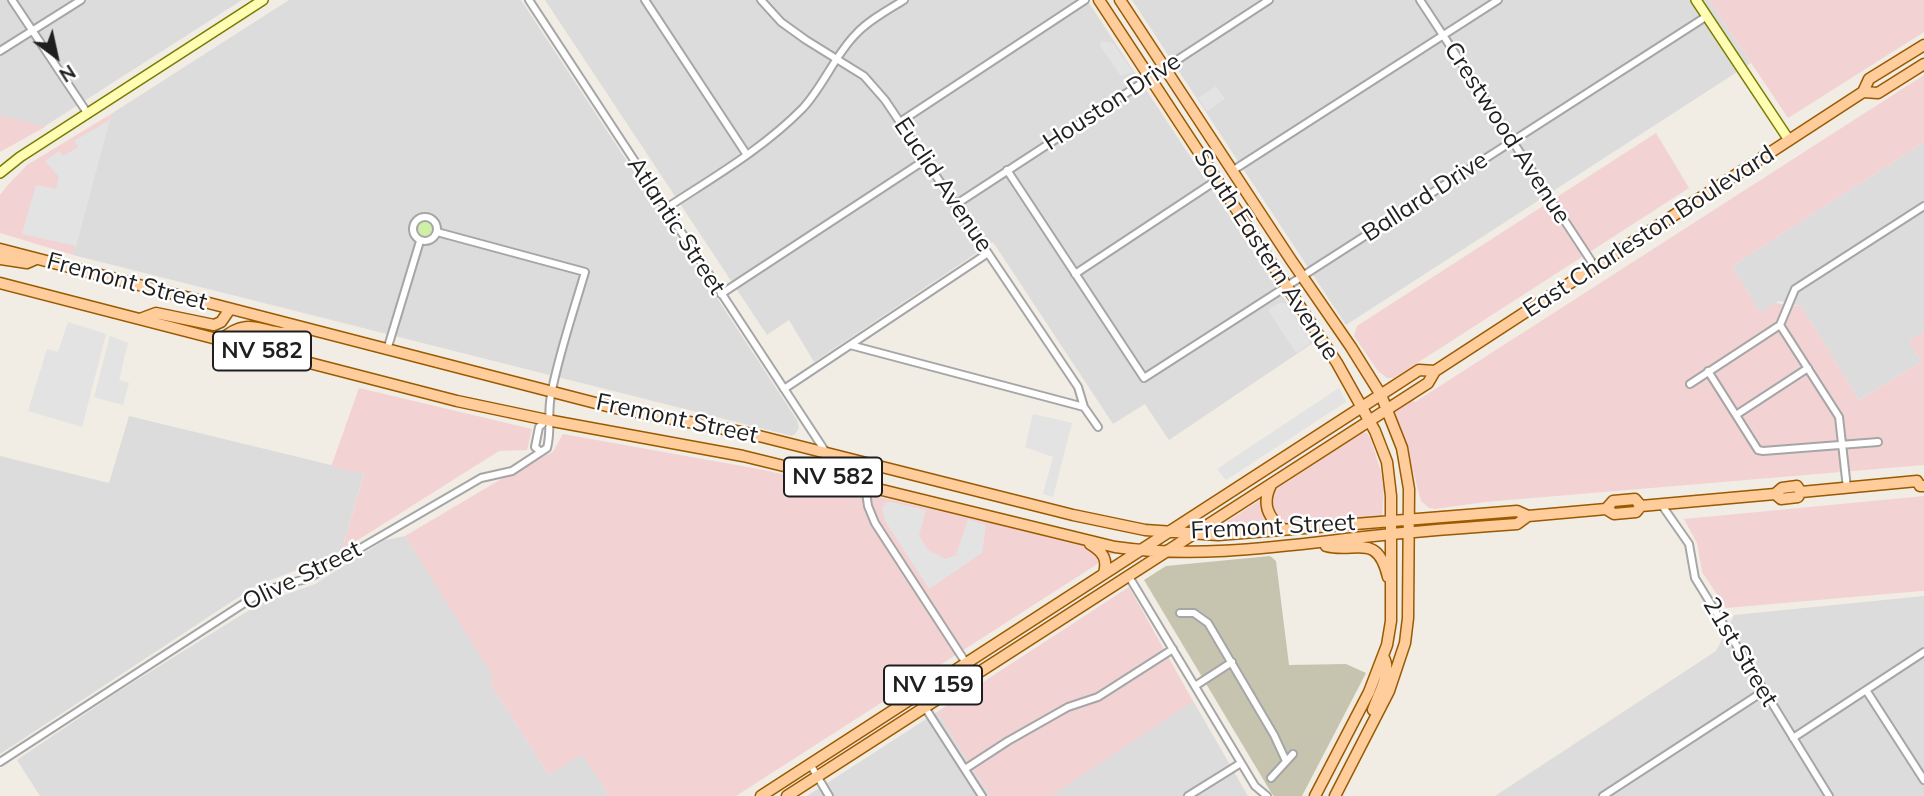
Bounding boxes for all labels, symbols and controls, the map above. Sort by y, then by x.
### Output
north arrow [21,21,91,91]
street label: Crestwood Avenue [1438,37,1576,229]
street label: Houston Drive [1038,47,1186,157]
text: N [55,60,80,88]
street label: Euclid Avenue [888,112,998,258]
street label: East Charleston Boulevard [1518,140,1780,324]
street label: South Eastern Avenue [1187,144,1345,366]
street label: Ballard Drive [1357,146,1493,248]
street label: Atlantic Street [621,152,731,300]
street label: Fremont Street [44,247,210,317]
road number: NV 582 [213,332,311,370]
street label: Fremont Street [593,388,761,450]
road number: NV 582 [784,457,882,496]
street label: Fremont Street [1190,508,1356,546]
street label: Olive Street [238,535,366,617]
street label: 21st Street [1696,592,1784,712]
road number: NV 159 [884,666,982,705]

